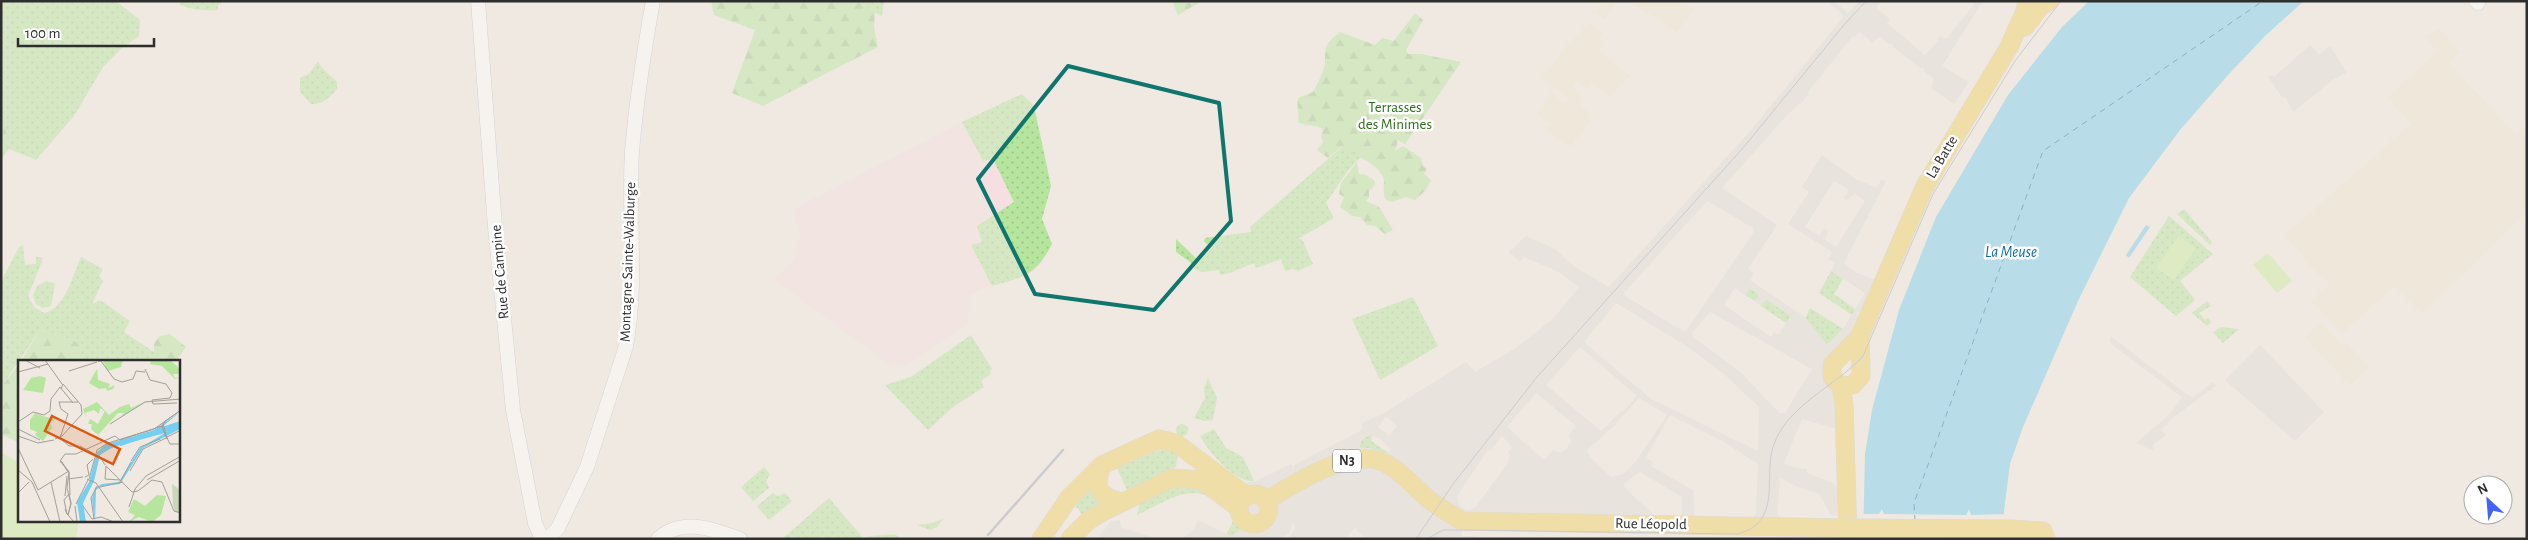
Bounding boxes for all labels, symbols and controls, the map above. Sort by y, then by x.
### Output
scale bar [18,15,154,47]
text: 100 m [25,26,60,41]
park label: Terrasses des Minimes [1358,100,1432,132]
street label: La Batte [1923,133,1961,181]
street label: Montagne Sainte-Walburge [618,182,638,342]
street label: Rue de Campine [488,224,512,320]
water label: La Meuse [1985,244,2037,260]
inset map [18,360,180,522]
road number: N3 [1333,450,1361,472]
north arrow [2463,475,2513,525]
text: N [2475,481,2490,498]
street label: Rue Léopold [1615,516,1687,532]

